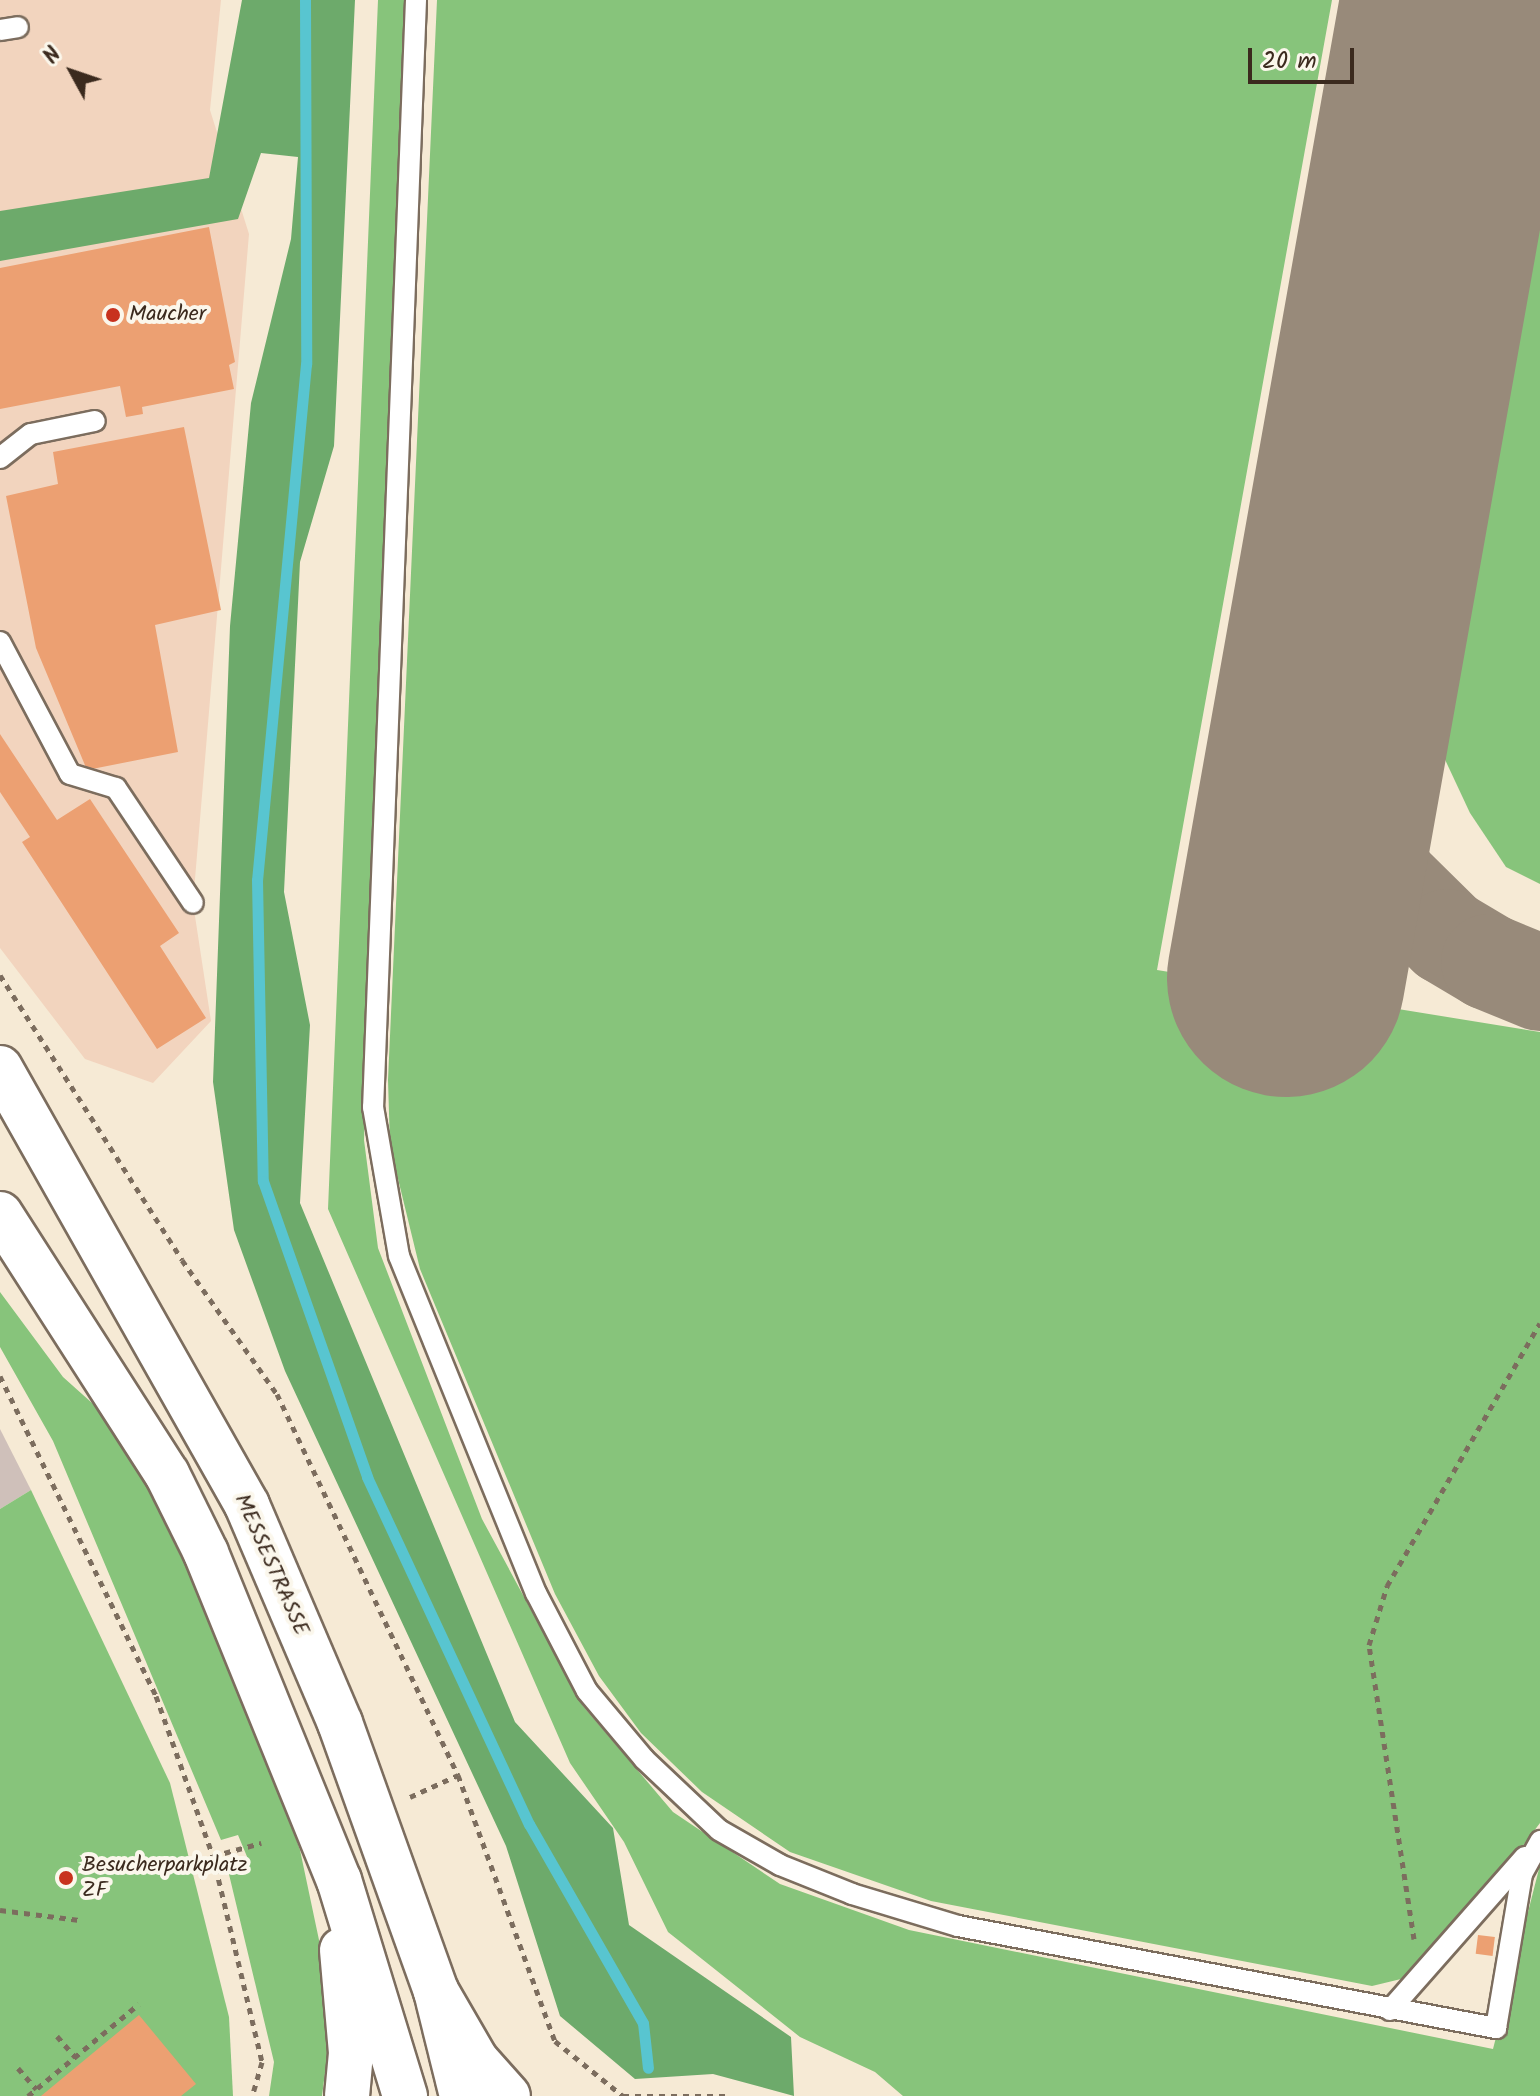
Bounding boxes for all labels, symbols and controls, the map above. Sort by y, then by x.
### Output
north arrow [32,32,112,112]
scale bar [1252,32,1358,82]
text: N [35,40,71,73]
text: 20 m [1262,42,1317,81]
place label: Maucher [129,302,206,328]
marker: Maucher [104,306,122,324]
street label: MESSESTRASSE [228,1490,314,1640]
place label: Besucherparkplatz ZF [82,1852,247,1904]
marker: Besucherparkplatz ZF [57,1869,75,1887]

